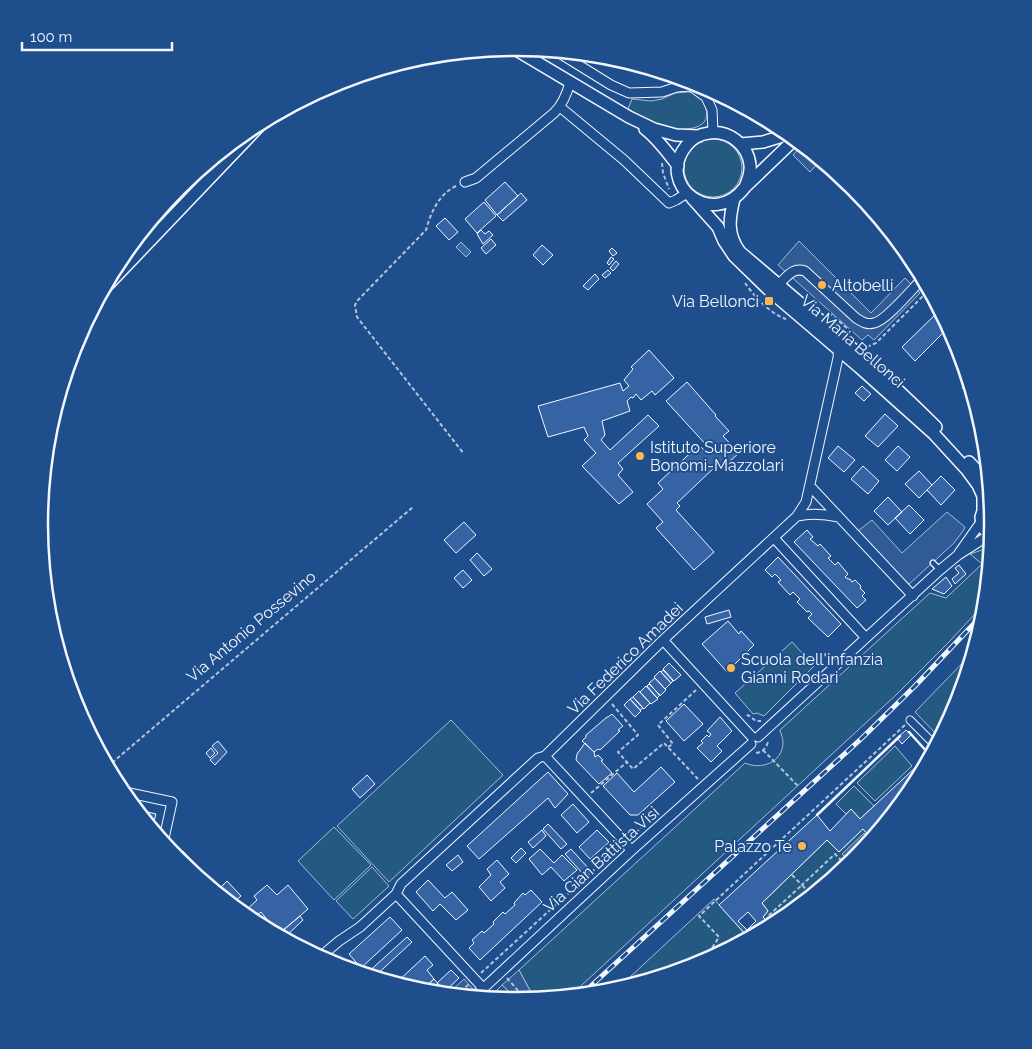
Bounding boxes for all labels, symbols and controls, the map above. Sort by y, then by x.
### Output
scale bar [22,20,172,52]
text: 100 m [30,28,72,46]
place label: Altobelli [832,276,893,295]
marker: Altobelli [816,279,828,291]
street label: Via Maria Bellonci [797,291,909,392]
place label: Via Bellonci [672,292,759,311]
marker: Via Bellonci [763,295,775,307]
place label: Istituto Superiore Bonomi-Mazzolari [650,438,784,475]
marker: Istituto Superiore Bonomi-Mazzolari [634,450,646,462]
street label: Via Antonio Possevino [183,567,320,686]
street label: Via Federico Amadei [564,598,687,718]
place label: Scuola dell'infanzia Gianni Rodari [741,650,883,687]
marker: Scuola dell'infanzia Gianni Rodari [725,662,737,674]
street label: Via Gian Battista Visi [540,803,663,916]
place label: Palazzo Te [714,837,792,856]
marker: Palazzo Te [796,840,808,852]

